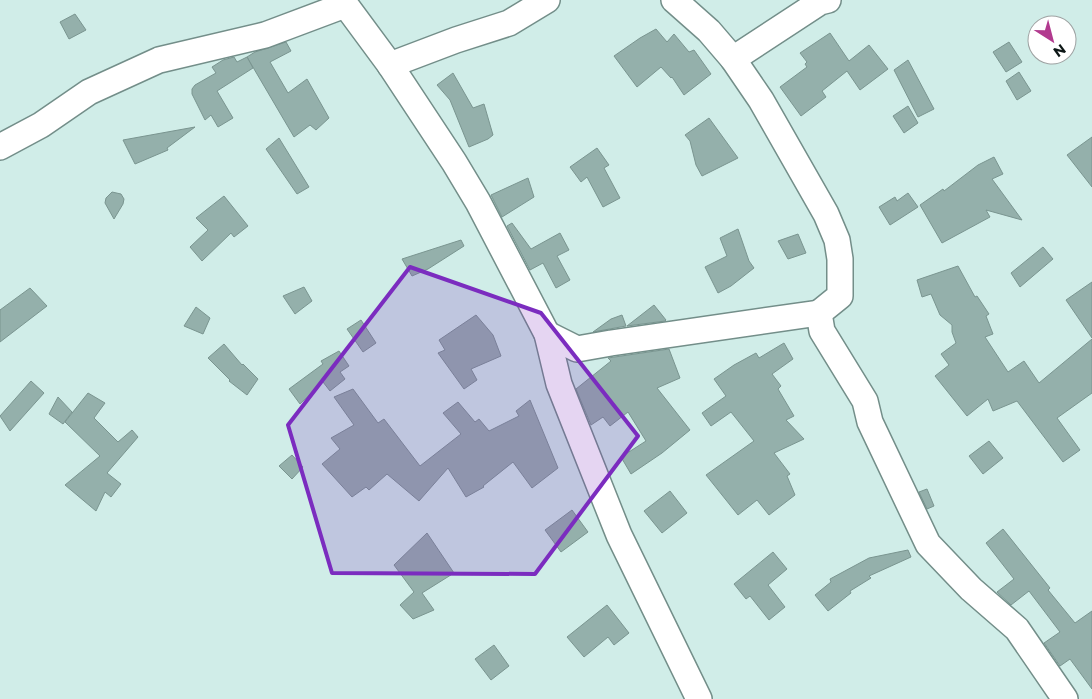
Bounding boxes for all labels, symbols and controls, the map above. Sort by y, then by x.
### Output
north arrow [1027,15,1077,65]
text: N [1050,40,1070,61]

